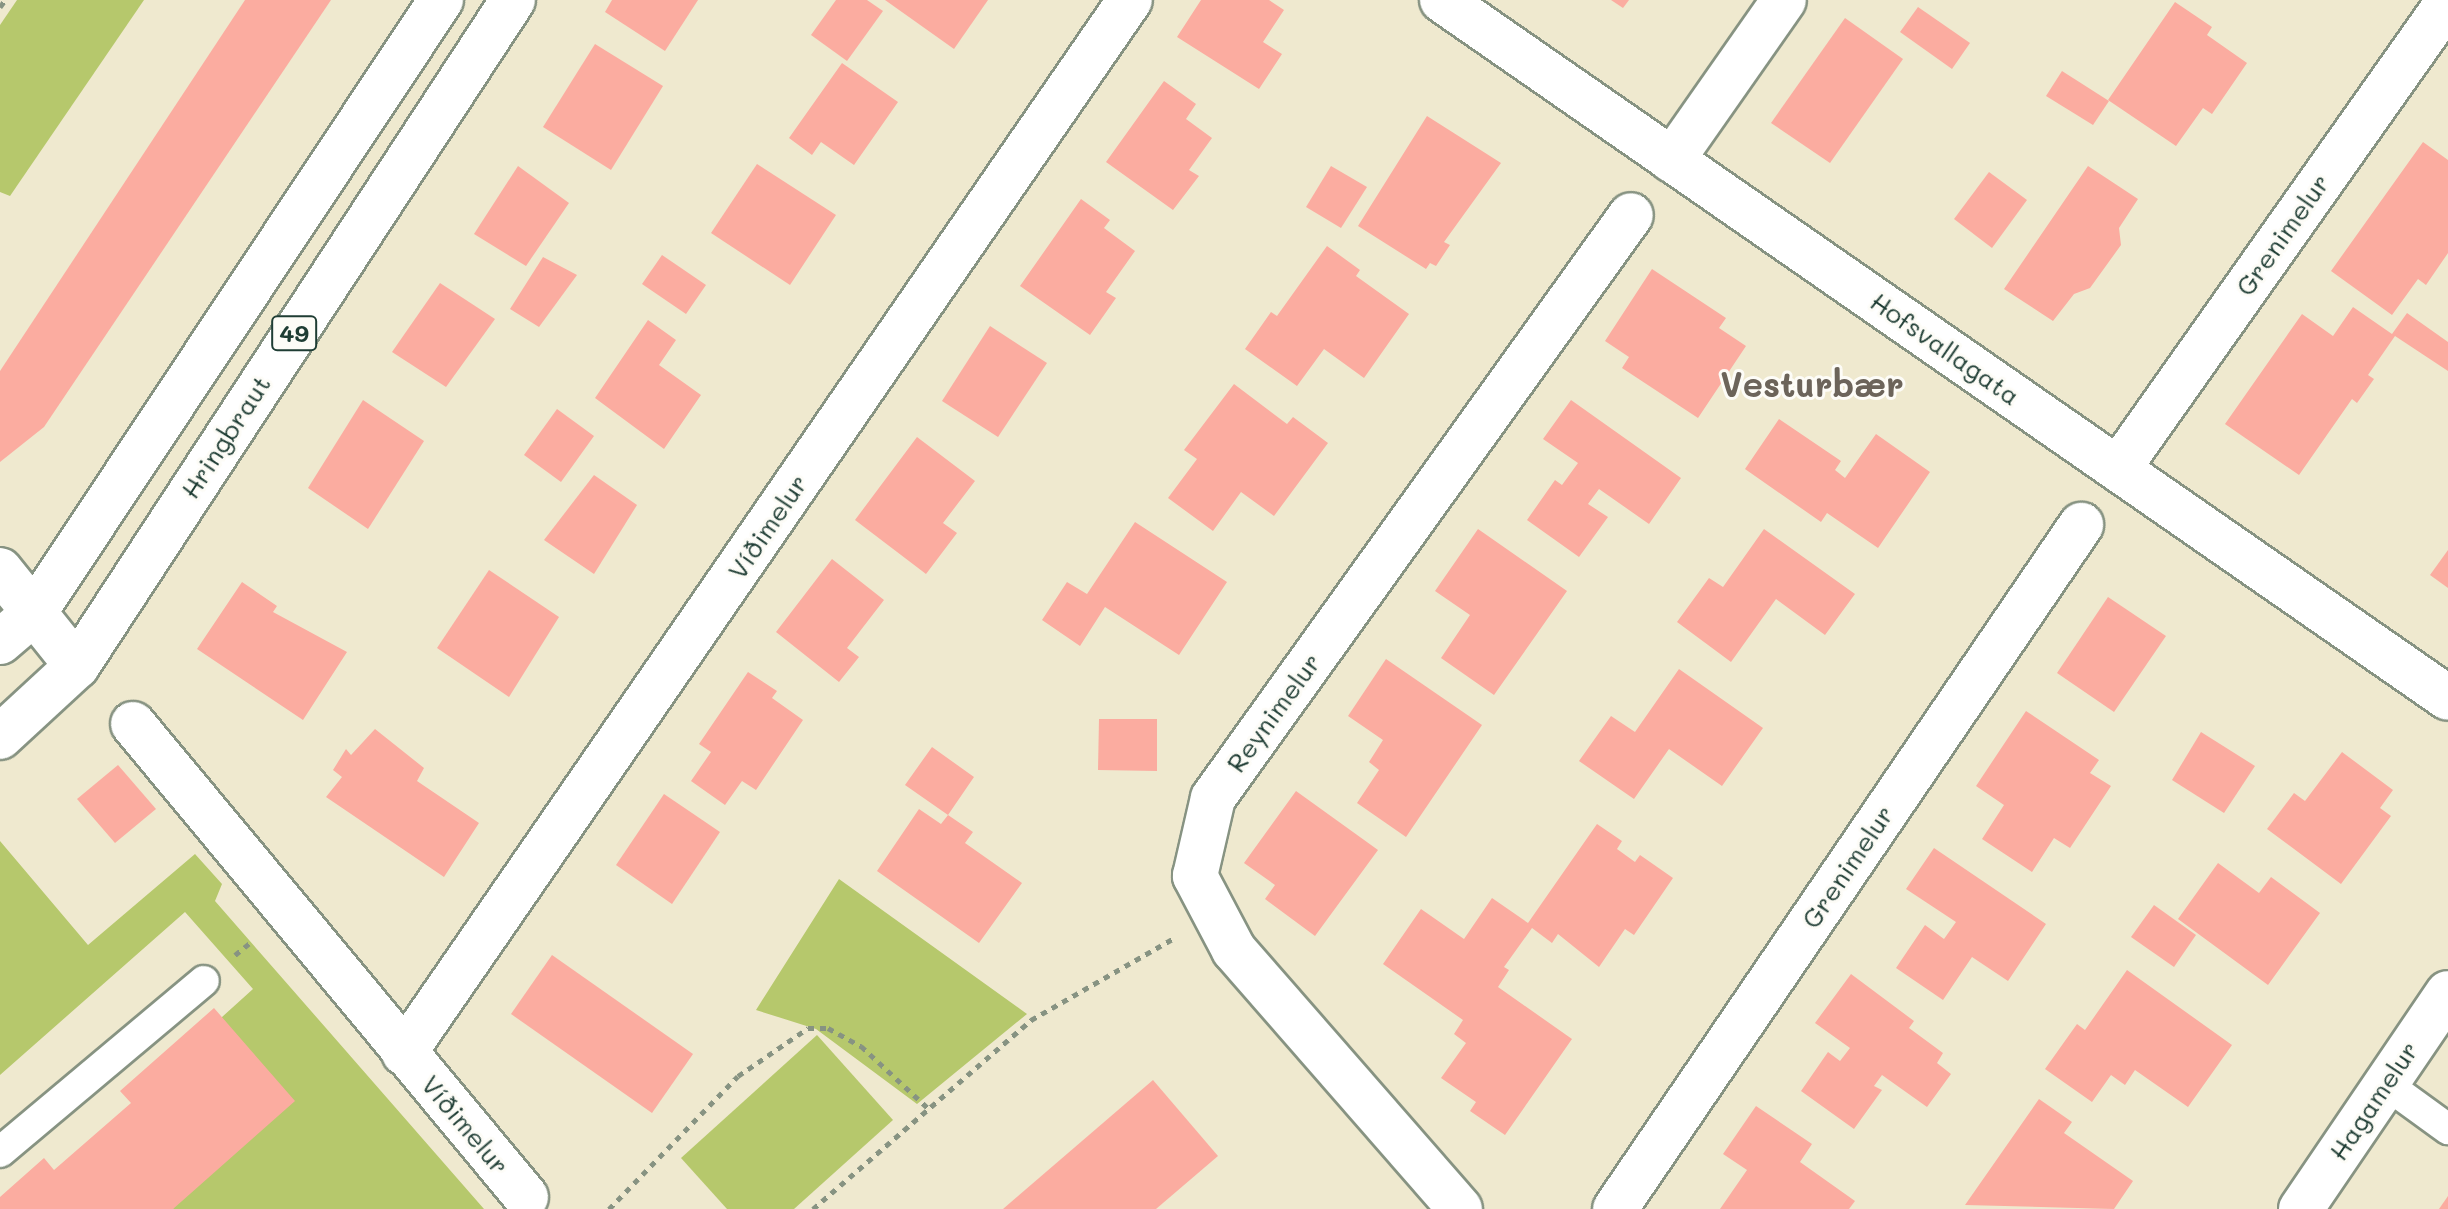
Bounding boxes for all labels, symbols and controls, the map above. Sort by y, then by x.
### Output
street label: Grenimelur [2230,168,2336,302]
street label: Hofsvallagata [1864,286,2026,412]
road number: 49 [270,313,318,353]
district label: Vesturbær [1720,364,1904,404]
street label: Hringbraut [175,370,277,504]
street label: Víðimelur [722,469,814,585]
street label: Reynimelur [1220,647,1328,779]
street label: Grenimelur [1796,800,1900,934]
street label: Hagamelur [2323,1036,2425,1166]
street label: Víðimelur [415,1069,515,1181]

